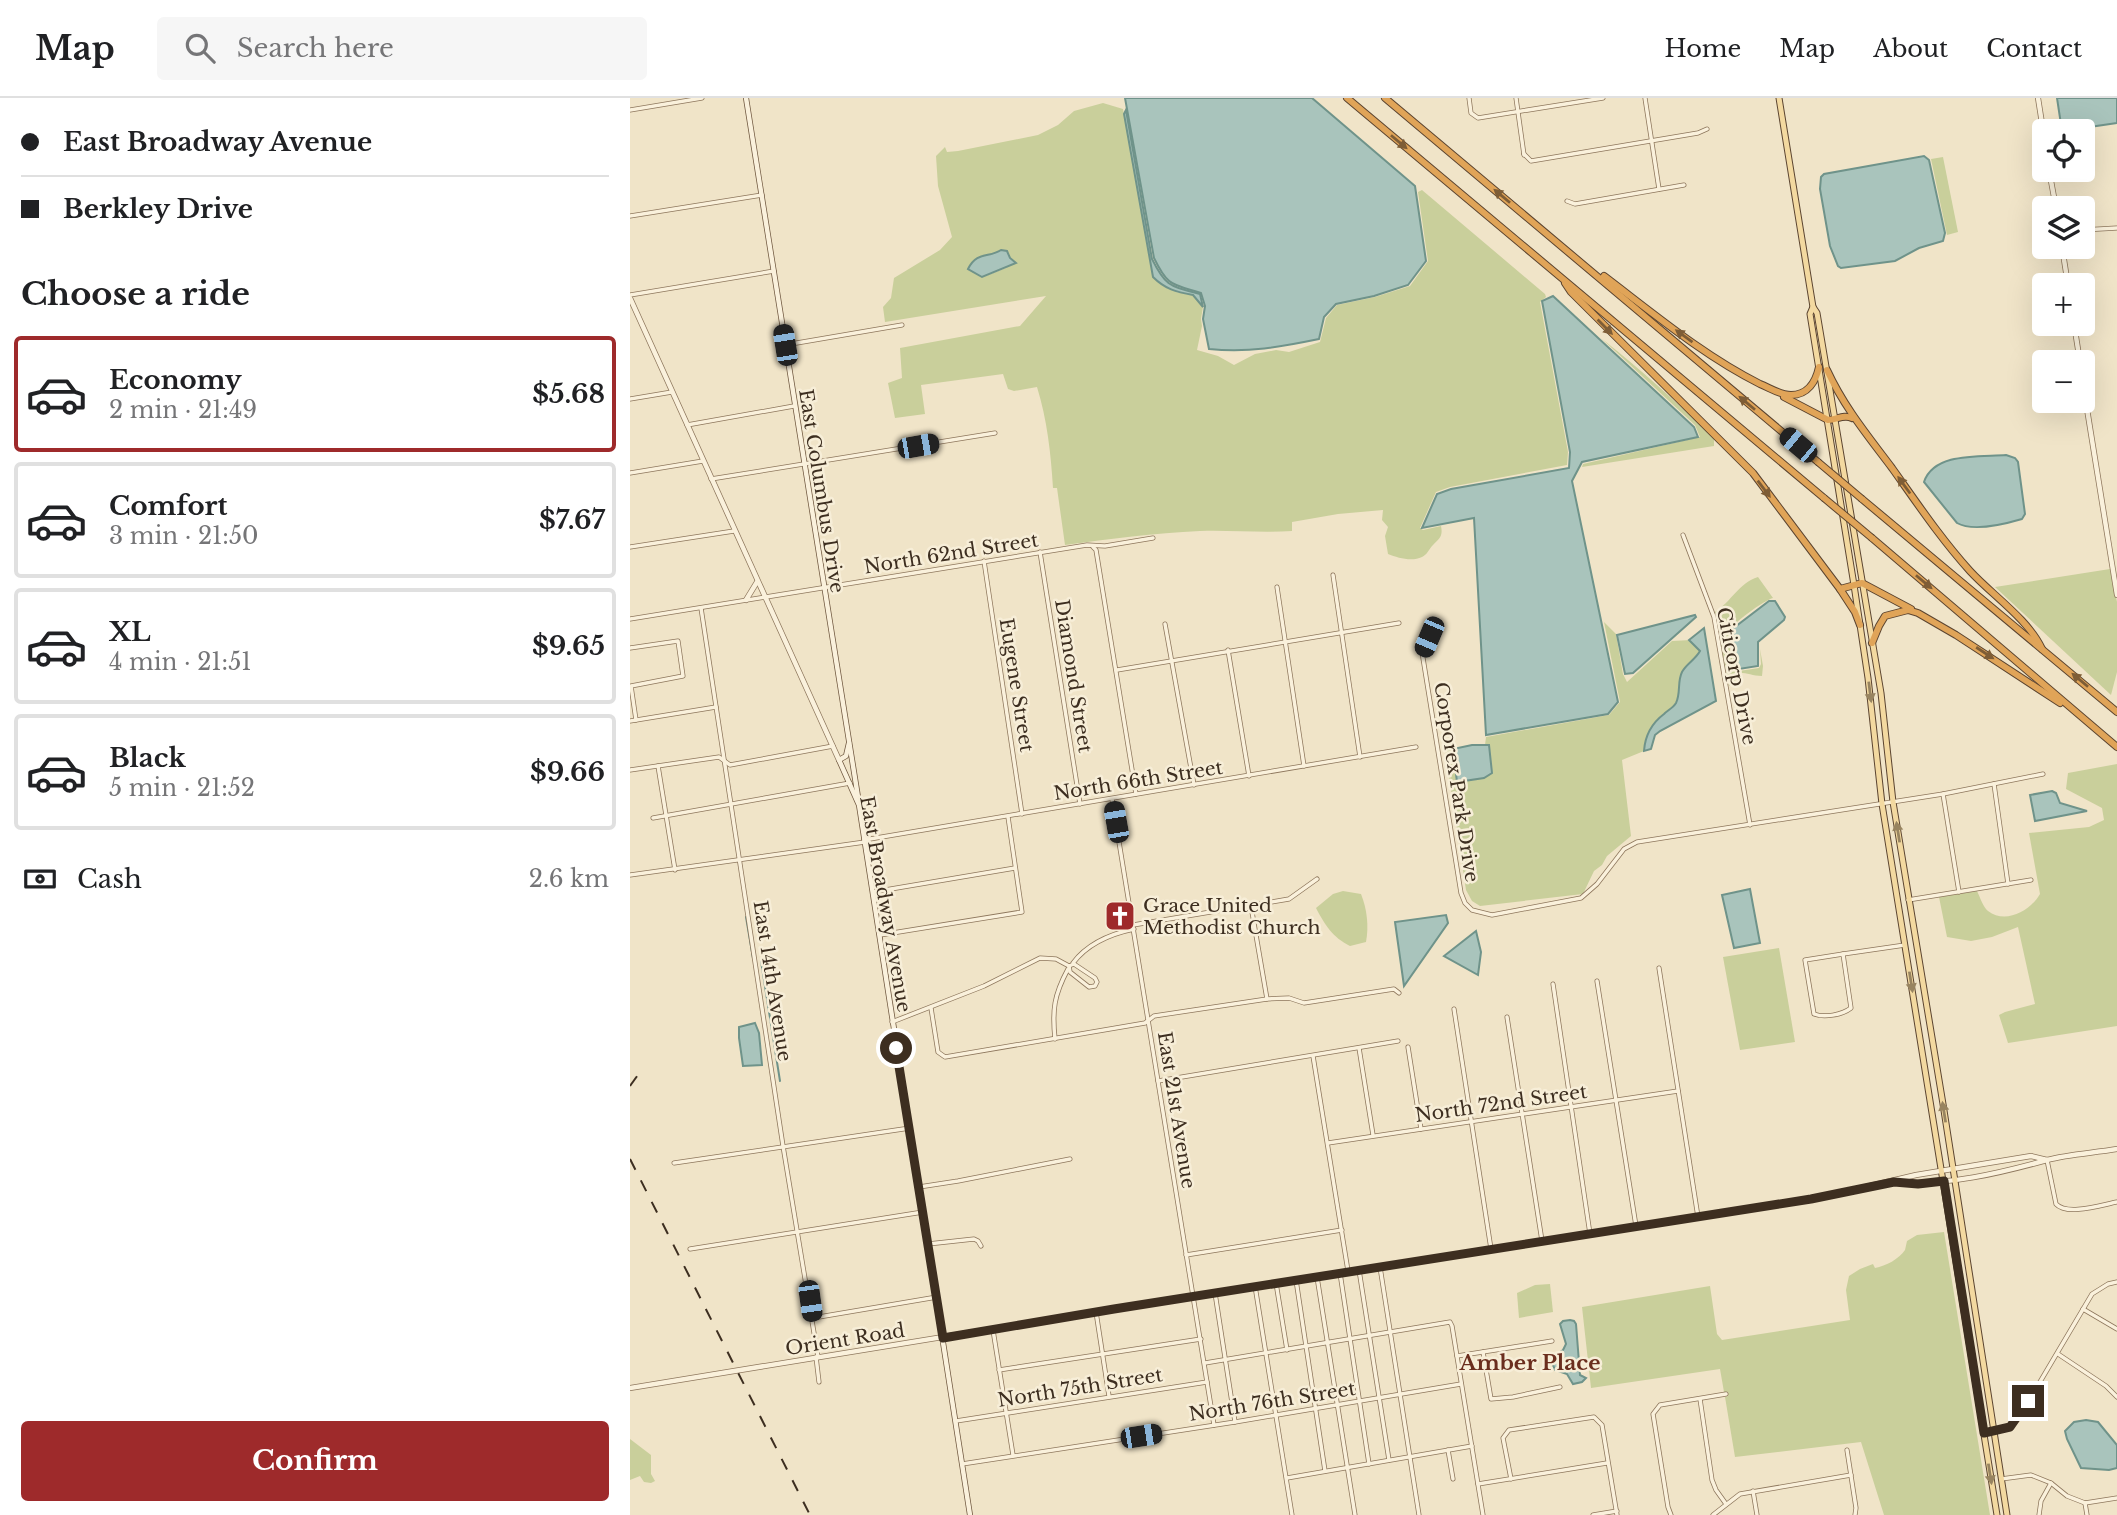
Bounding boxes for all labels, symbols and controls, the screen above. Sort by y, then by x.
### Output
search box [157,17,647,80]
text: Map [35,28,115,69]
icon: search [181,29,219,67]
text: Search here [237,32,394,64]
text: Home [1665,34,1741,63]
text: Map [1779,34,1835,63]
text: About [1873,34,1948,63]
text: Contact [1986,34,2082,63]
map controls [2032,119,2095,413]
button: locate [2032,119,2095,182]
text: East Broadway Avenue [63,126,372,158]
one-way arrow [1390,134,1408,150]
one-way arrow [1493,188,1511,204]
text: Berkley Drive [63,193,253,225]
button: layers [2032,196,2095,259]
button: + [2032,273,2095,336]
text: Choose a ride [21,274,250,314]
one-way arrow [1597,318,1614,335]
car [772,323,799,367]
one-way arrow [1675,329,1693,343]
button: − [2032,350,2095,413]
icon: car [25,363,88,426]
text: Economy [109,364,242,396]
text: $5.68 [532,378,605,410]
street label: East Columbus Drive [794,388,849,595]
one-way arrow [1739,395,1757,410]
text: 2 min · 21:49 [109,396,257,424]
car [1776,423,1821,467]
car [896,432,941,460]
one-way arrow [1898,476,1912,494]
one-way arrow [1757,480,1771,498]
icon: car [25,489,88,552]
text: Comfort [109,490,227,522]
text: $7.67 [539,504,605,536]
text: 3 min · 21:50 [109,522,258,550]
street label: North 62nd Street [862,528,1041,579]
one-way arrow [1915,574,1933,590]
street label: Diamond Street [1050,598,1097,755]
street label: Citicorp Drive [1712,605,1761,747]
car [1412,614,1447,660]
icon: car [25,615,88,678]
text: XL [109,616,151,648]
street label: Eugene Street [995,616,1039,754]
text: $9.65 [532,630,605,662]
one-way arrow [1975,646,1994,659]
text: 4 min · 21:51 [109,648,252,676]
one-way arrow [2071,673,2088,688]
street label: Corporex Park Drive [1429,680,1484,884]
one-way arrow [1864,682,1875,704]
icon: car [25,741,88,804]
text: Black [109,742,186,774]
text: $9.66 [530,756,605,788]
street label: North 66th Street [1052,756,1225,805]
text: 5 min · 21:52 [109,774,255,802]
street label: East Broadway Avenue [855,794,916,1014]
car [1103,799,1130,845]
one-way arrow [1892,821,1903,843]
icon: cash [21,860,59,898]
text: Cash [77,863,142,895]
text: 2.6 km [529,865,609,893]
place label: Grace United Methodist Church [1143,894,1321,939]
street label: East 14th Avenue [748,899,797,1063]
church icon: Grace United Methodist Church [1103,899,1137,933]
one-way arrow [1906,971,1917,993]
street label: East 21st Avenue [1153,1030,1200,1190]
route start [880,1032,912,1064]
street label: North 72nd Street [1414,1080,1589,1127]
one-way arrow [1939,1101,1950,1123]
car [797,1279,824,1323]
street label: Orient Road [784,1319,907,1360]
district label: Amber Place [1458,1350,1601,1376]
street label: North 75th Street [996,1363,1165,1412]
street label: North 76th Street [1187,1377,1358,1426]
route end [2012,1385,2044,1417]
button: Confirm [21,1421,609,1501]
car [1119,1422,1164,1450]
one-way arrow [1985,1463,1996,1485]

